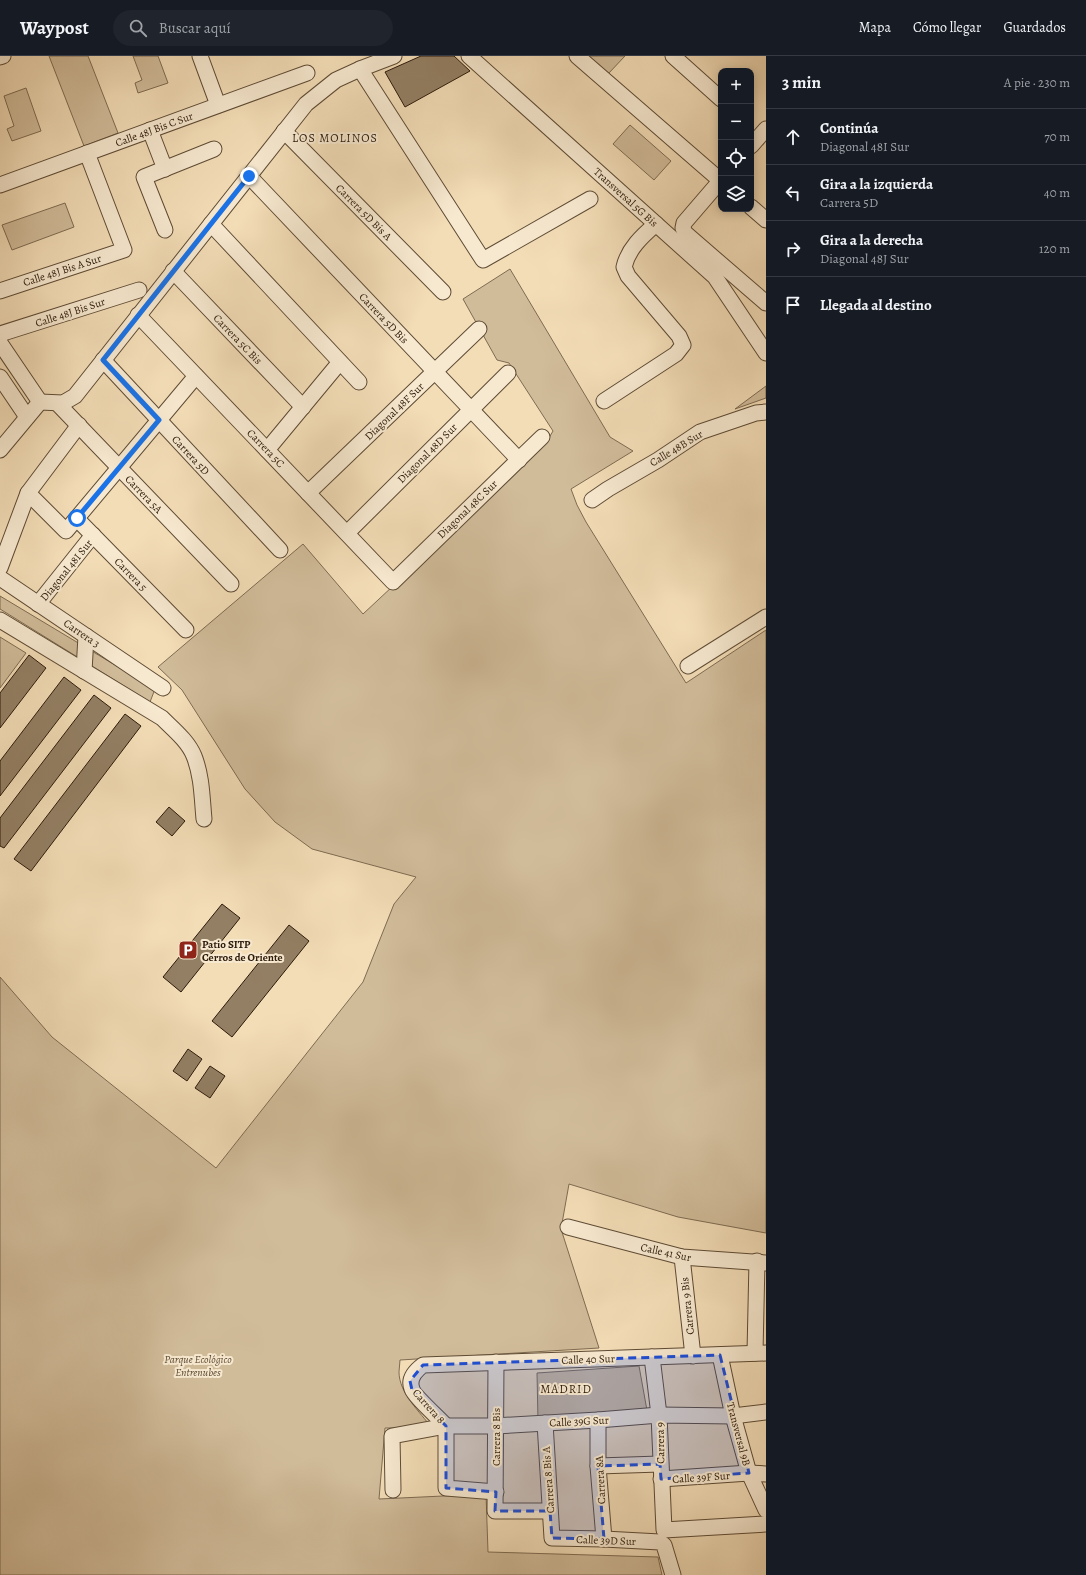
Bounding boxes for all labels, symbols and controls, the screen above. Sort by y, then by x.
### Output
search box [113,10,393,46]
text: Waypost [20,15,89,41]
icon: search [127,17,149,39]
text: Buscar aquí [159,18,231,38]
text: Mapa [859,18,891,37]
text: Cómo llegar [913,18,981,37]
text: Guardados [1003,18,1066,37]
map controls [718,68,754,212]
button: + [718,68,754,104]
text: 3 min [782,71,821,94]
text: A pie · 230 m [1004,74,1070,91]
button: − [718,104,754,140]
street label: Calle 48J Bis C Sur [113,108,195,151]
text: Continúa [820,118,878,138]
icon: ahead [782,126,804,148]
text: 70 m [1044,128,1070,145]
district label: LOS MOLINOS [292,130,378,146]
text: Diagonal 48I Sur [820,138,909,155]
button: locate [718,140,754,176]
street label: Transversal 5G Bis [590,164,661,230]
route end [240,167,258,185]
text: Gira a la izquierda [820,174,933,194]
button: layers [718,176,754,212]
street label: Carrera 5D Bis A [332,181,395,244]
icon: left [782,182,804,204]
text: 40 m [1044,184,1070,201]
text: Carrera 5D [820,194,878,211]
text: Gira a la derecha [820,230,923,250]
icon: right [782,238,804,260]
text: 120 m [1039,240,1070,257]
text: Diagonal 48J Sur [820,250,909,267]
street label: Calle 48J Bis A Sur [21,251,103,290]
street label: Carrera 5D Bis [356,290,412,347]
street label: Calle 48J Bis Sur [33,294,107,331]
icon: arrive [782,294,804,316]
text: Llegada al destino [820,295,932,315]
street label: Carrera 5C Bis [210,311,265,368]
street label: Diagonal 48F Sur [361,379,427,444]
street label: Diagonal 48D Sur [394,420,461,487]
street label: Carrera 5C [243,426,288,471]
street label: Calle 48B Sur [647,427,706,470]
street label: Carrera 5D [168,432,213,479]
street label: Carrera 5A [122,472,166,517]
street label: Diagonal 48C Sur [434,477,501,542]
route start [68,509,86,527]
street label: Diagonal 48I Sur [37,536,96,604]
street label: Carrera 5 [111,554,151,595]
street label: Carrera 3 [60,616,103,651]
place label: Patio SITP Cerros de Oriente [202,937,283,965]
parking icon: Patio SITP Cerros de Oriente [177,939,199,961]
street label: Calle 41 Sur [639,1240,693,1265]
street label: Carrera 9 Bis [677,1276,698,1335]
street label: Calle 40 Sur [561,1351,615,1368]
park label: Parque Ecológico Entrenubes [164,1352,232,1380]
district label: MADRID [540,1381,592,1397]
street label: Carrera 8 [409,1386,448,1427]
street label: Transversal 9B [723,1401,754,1468]
street label: Carrera 8 Bis [489,1408,504,1466]
street label: Calle 39G Sur [549,1412,609,1431]
street label: Carrera 9 [653,1422,668,1464]
street label: Carrera 8 Bis A [539,1446,558,1514]
street label: Carrera 8A [592,1455,609,1505]
street label: Calle 39F Sur [672,1468,730,1487]
street label: Calle 39D Sur [576,1532,636,1549]

